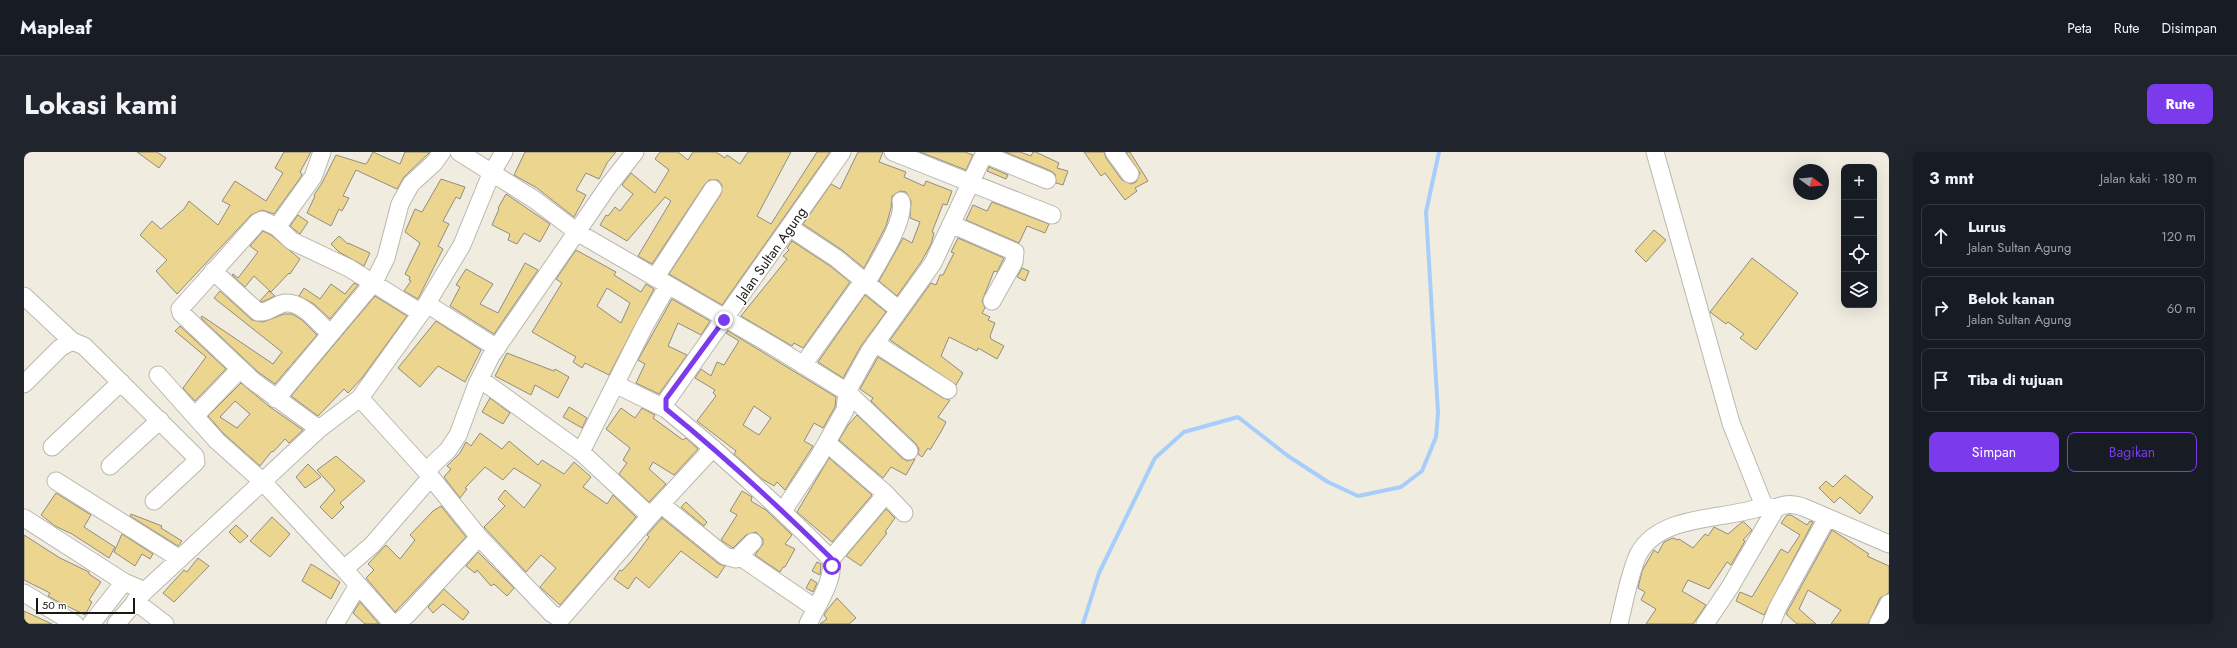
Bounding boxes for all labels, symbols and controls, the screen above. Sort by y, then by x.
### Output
text: Mapleaf [20,14,92,41]
text: Peta [2067,18,2092,38]
text: Rute [2114,18,2140,38]
text: Disimpan [2162,18,2217,38]
text: Lokasi kami [24,84,177,125]
button: Rute [2147,84,2213,124]
north arrow [1793,164,1829,200]
map controls [1841,164,1877,308]
button: + [1841,164,1877,200]
text: 3 mnt [1929,166,1974,190]
text: Jalan kaki · 180 m [2100,169,2197,188]
button: − [1841,200,1877,236]
street label: Jalan Sultan Agung [730,203,811,307]
text: Lurus [1968,216,2006,238]
icon: ahead [1930,225,1952,247]
text: 120 m [2161,227,2196,246]
button: locate [1841,236,1877,272]
text: Jalan Sultan Agung [1968,238,2071,257]
button: layers [1841,272,1877,308]
text: Belok kanan [1968,288,2055,310]
icon: right [1930,297,1952,319]
text: 60 m [2167,299,2196,318]
text: Jalan Sultan Agung [1968,310,2071,329]
route end [715,311,733,329]
icon: arrive [1930,369,1952,391]
text: Tiba di tujuan [1968,369,2063,391]
button: Simpan [1929,432,2059,472]
button: Bagikan [2067,432,2197,472]
route start [823,557,841,575]
scale bar [36,596,135,615]
text: 50 m [42,597,67,613]

